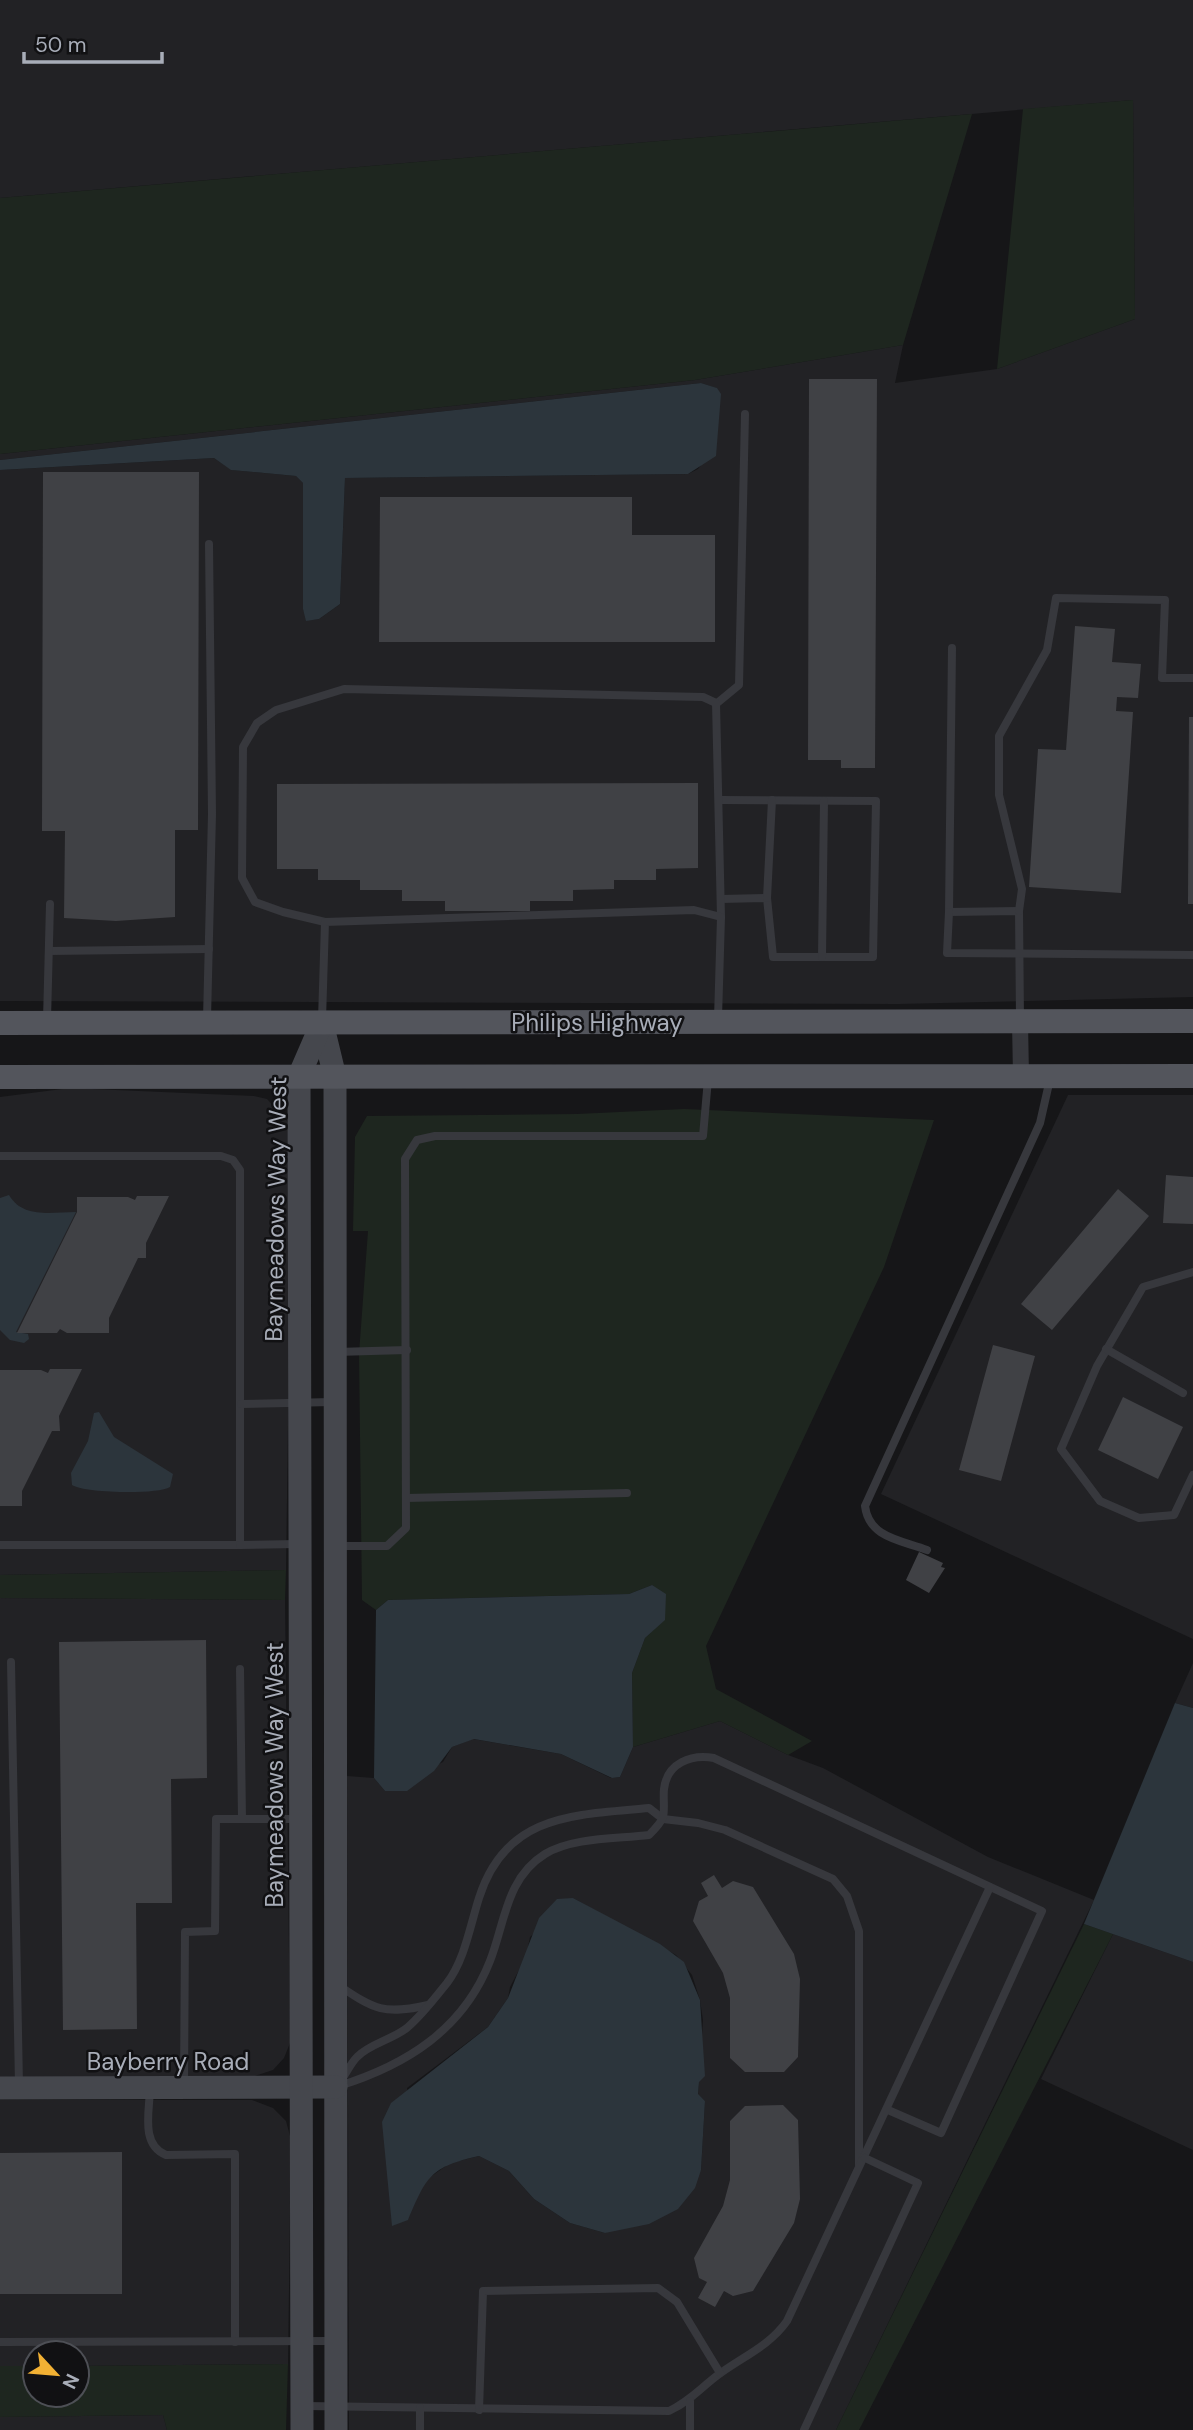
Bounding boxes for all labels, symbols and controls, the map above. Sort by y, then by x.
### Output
scale bar [24,21,163,65]
text: 50 m [35,31,86,59]
street label: Philips Highway [511,1007,683,1038]
street label: Baymeadows Way West [258,1076,293,1342]
street label: Baymeadows Way West [259,1642,290,1908]
street label: Bayberry Road [87,2046,249,2077]
north arrow [21,2339,91,2409]
text: N [57,2370,85,2393]

